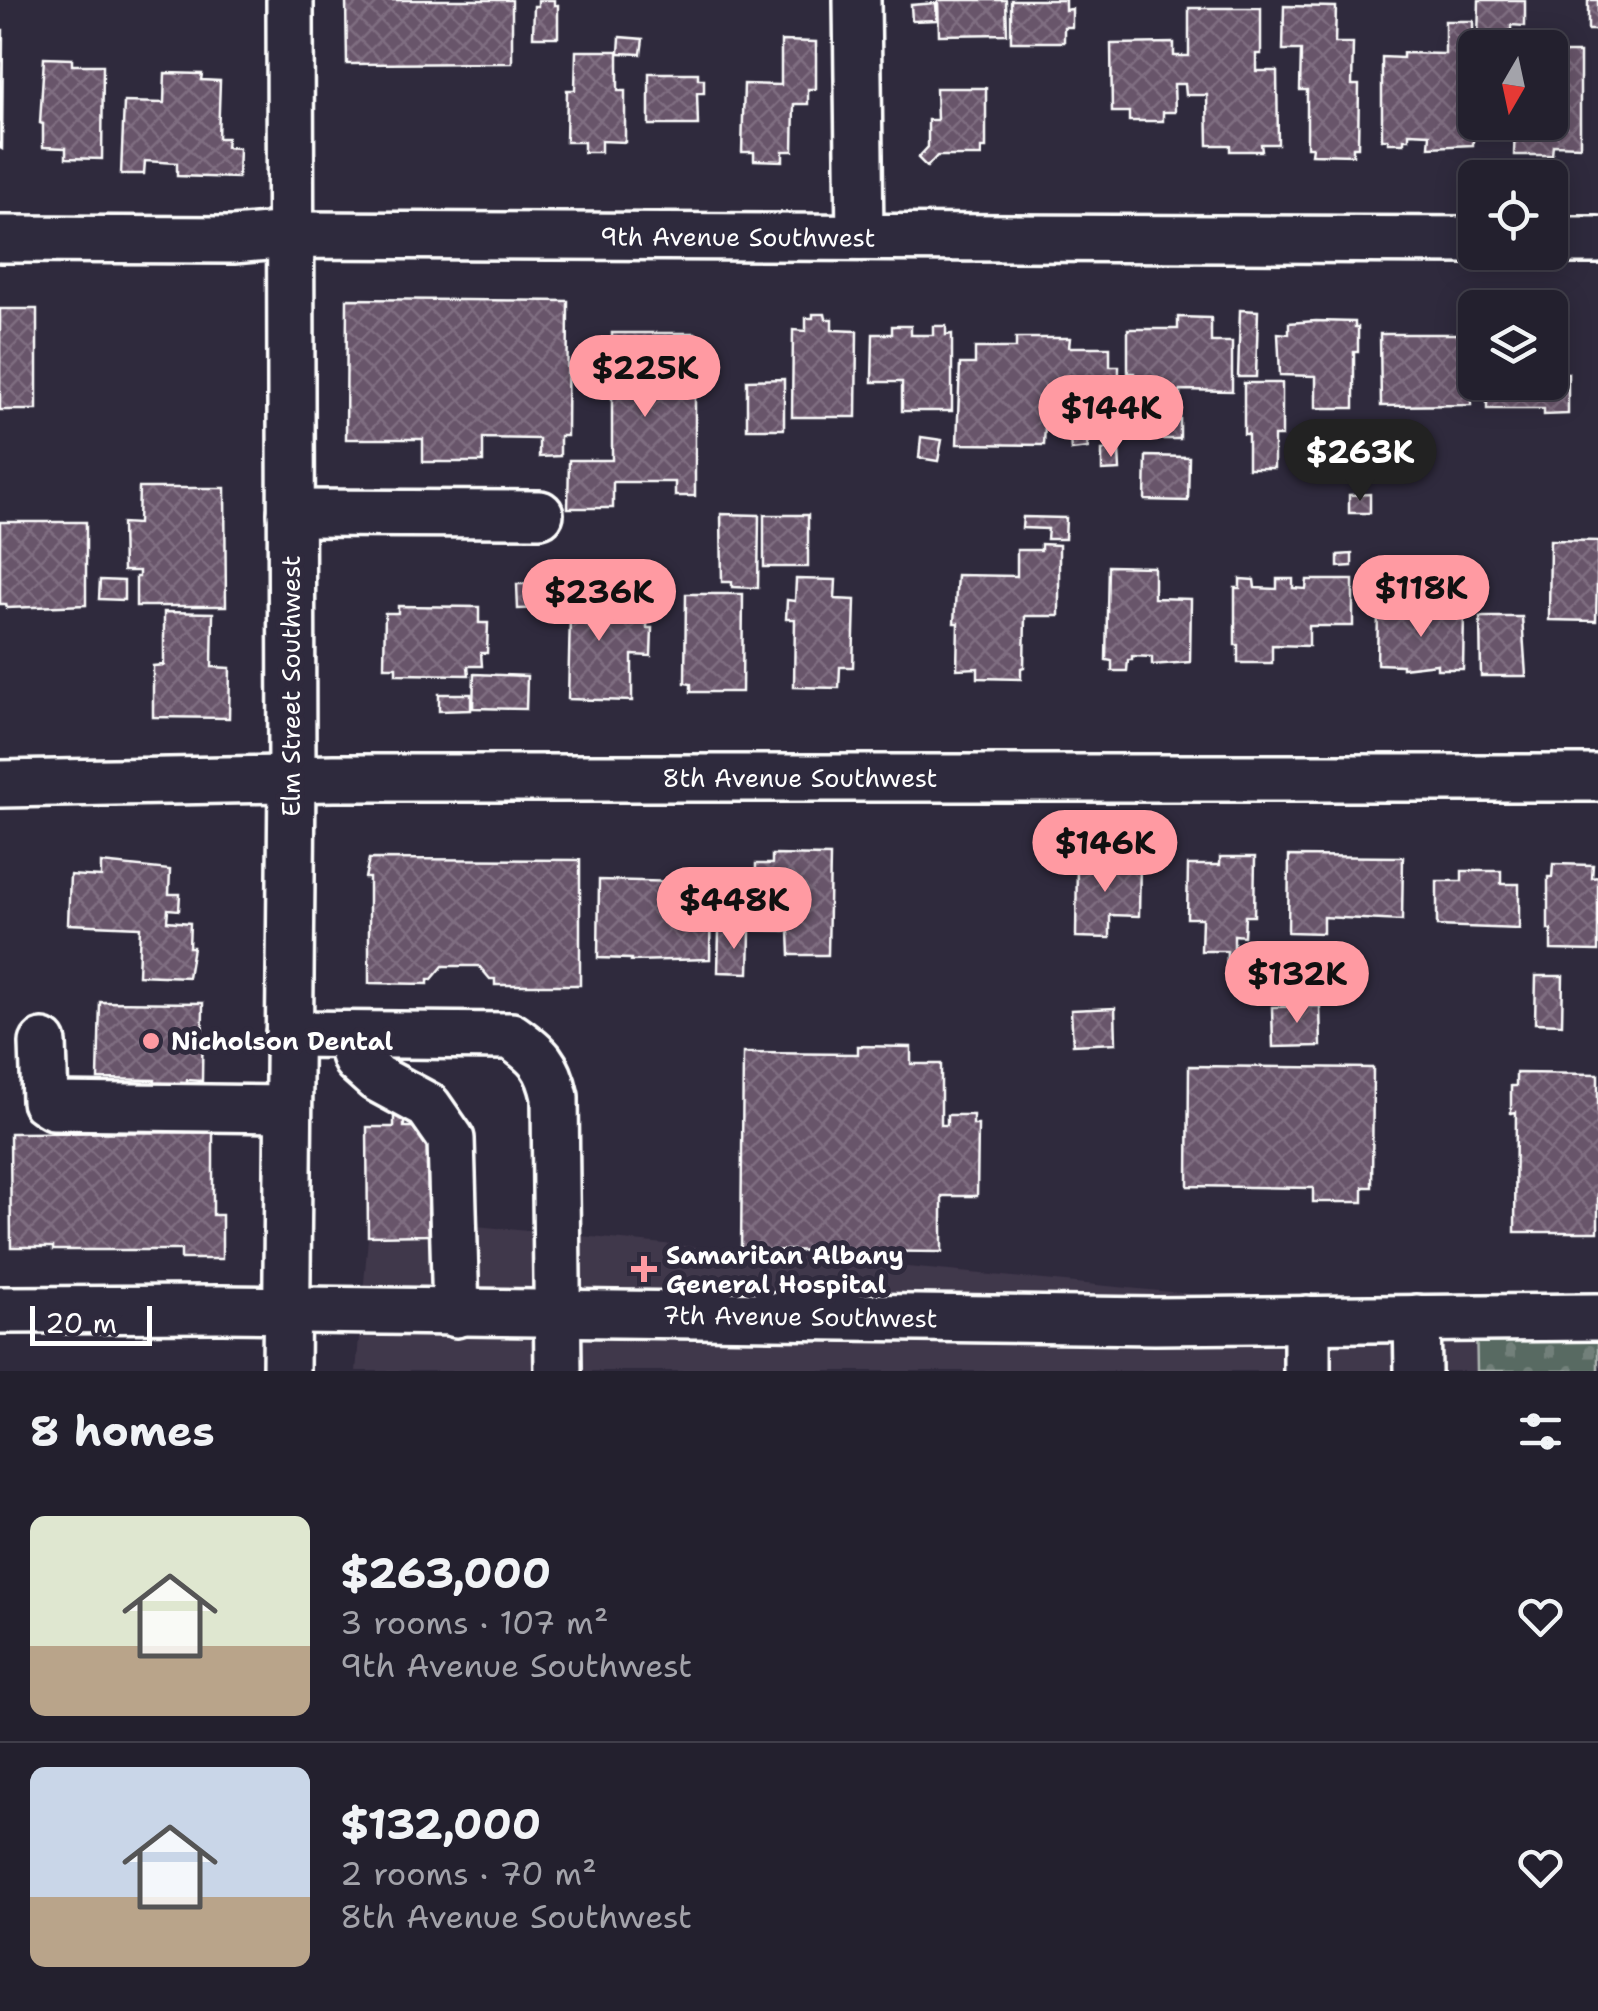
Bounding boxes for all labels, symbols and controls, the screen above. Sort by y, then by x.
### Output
north arrow [1458,30,1568,140]
map controls [1458,30,1568,400]
button: locate [1458,160,1568,270]
street label: 9th Avenue Southwest [600,219,875,254]
button: layers [1458,290,1568,400]
pin: $225K [575,335,715,420]
text: $225K [591,346,699,389]
pin: $144K [1041,375,1181,460]
text: $144K [1060,386,1162,429]
pin: $263K [1290,419,1430,504]
text: $263K [1306,430,1414,473]
street label: Elm Street Southwest [274,555,308,817]
pin: $118K [1351,555,1491,640]
pin: $236K [529,559,669,644]
text: $118K [1374,566,1468,609]
text: $236K [544,570,654,613]
street label: 8th Avenue Southwest [662,761,938,795]
pin: $146K [1035,810,1175,895]
text: $146K [1054,821,1156,864]
pin: $448K [664,867,804,952]
text: $448K [679,878,789,921]
pin: $132K [1227,941,1367,1026]
text: $132K [1247,952,1347,995]
place label: Nicholson Dental [171,1024,394,1058]
marker: Nicholson Dental [140,1030,162,1052]
place label: Samaritan Albany General Hospital [666,1238,904,1301]
marker: Samaritan Albany General Hospital [631,1256,657,1282]
street label: 7th Avenue Southwest [662,1298,938,1335]
scale bar [30,1301,152,1346]
text: 20 m [45,1304,117,1342]
text: 8 homes [30,1403,215,1459]
icon: filters [1513,1404,1568,1459]
text: $263,000 [340,1545,551,1601]
icon: home [110,1556,230,1676]
icon: heart [1513,1589,1568,1644]
text: 3 rooms · 107 m² [340,1601,608,1644]
text: 9th Avenue Southwest [340,1644,692,1687]
text: $132,000 [340,1796,541,1852]
icon: home [110,1807,230,1927]
icon: heart [1513,1840,1568,1895]
text: 2 rooms · 70 m² [340,1852,597,1895]
text: 8th Avenue Southwest [340,1895,692,1938]

